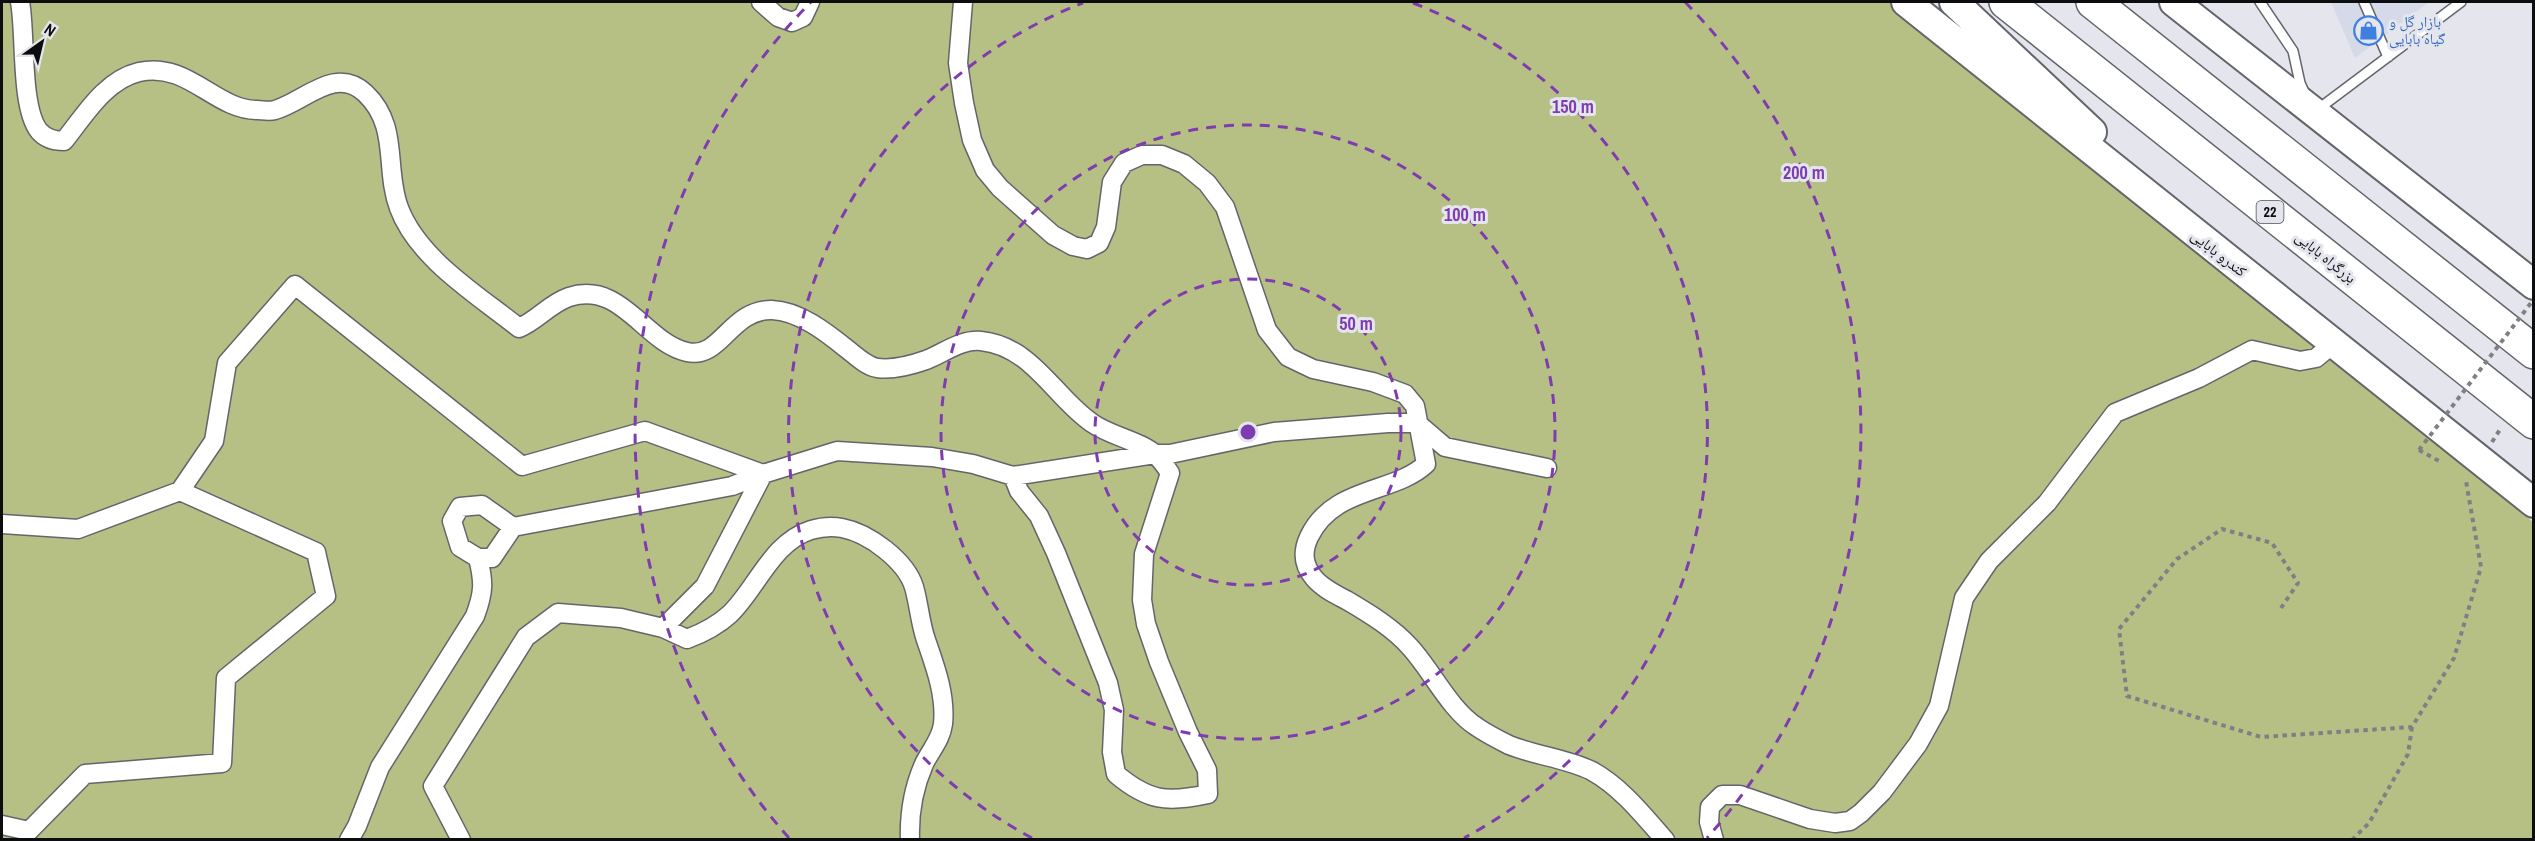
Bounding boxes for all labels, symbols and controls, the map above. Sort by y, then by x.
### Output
place label: بازار گل و گیاه بابایی [2389,11,2446,49]
north arrow [12,12,72,72]
shop icon: بازار گل و گیاه بابایی [2352,14,2384,46]
text: N [40,18,60,41]
text: 150 m [1552,94,1594,119]
text: 200 m [1783,160,1825,185]
road number: 22 [2256,201,2284,223]
text: 100 m [1444,202,1486,227]
street label: کندرو بابایی [2187,225,2251,281]
street label: بزرگراه بابایی [2291,226,2361,288]
text: 50 m [1339,311,1373,336]
centre of rings [1238,422,1258,442]

